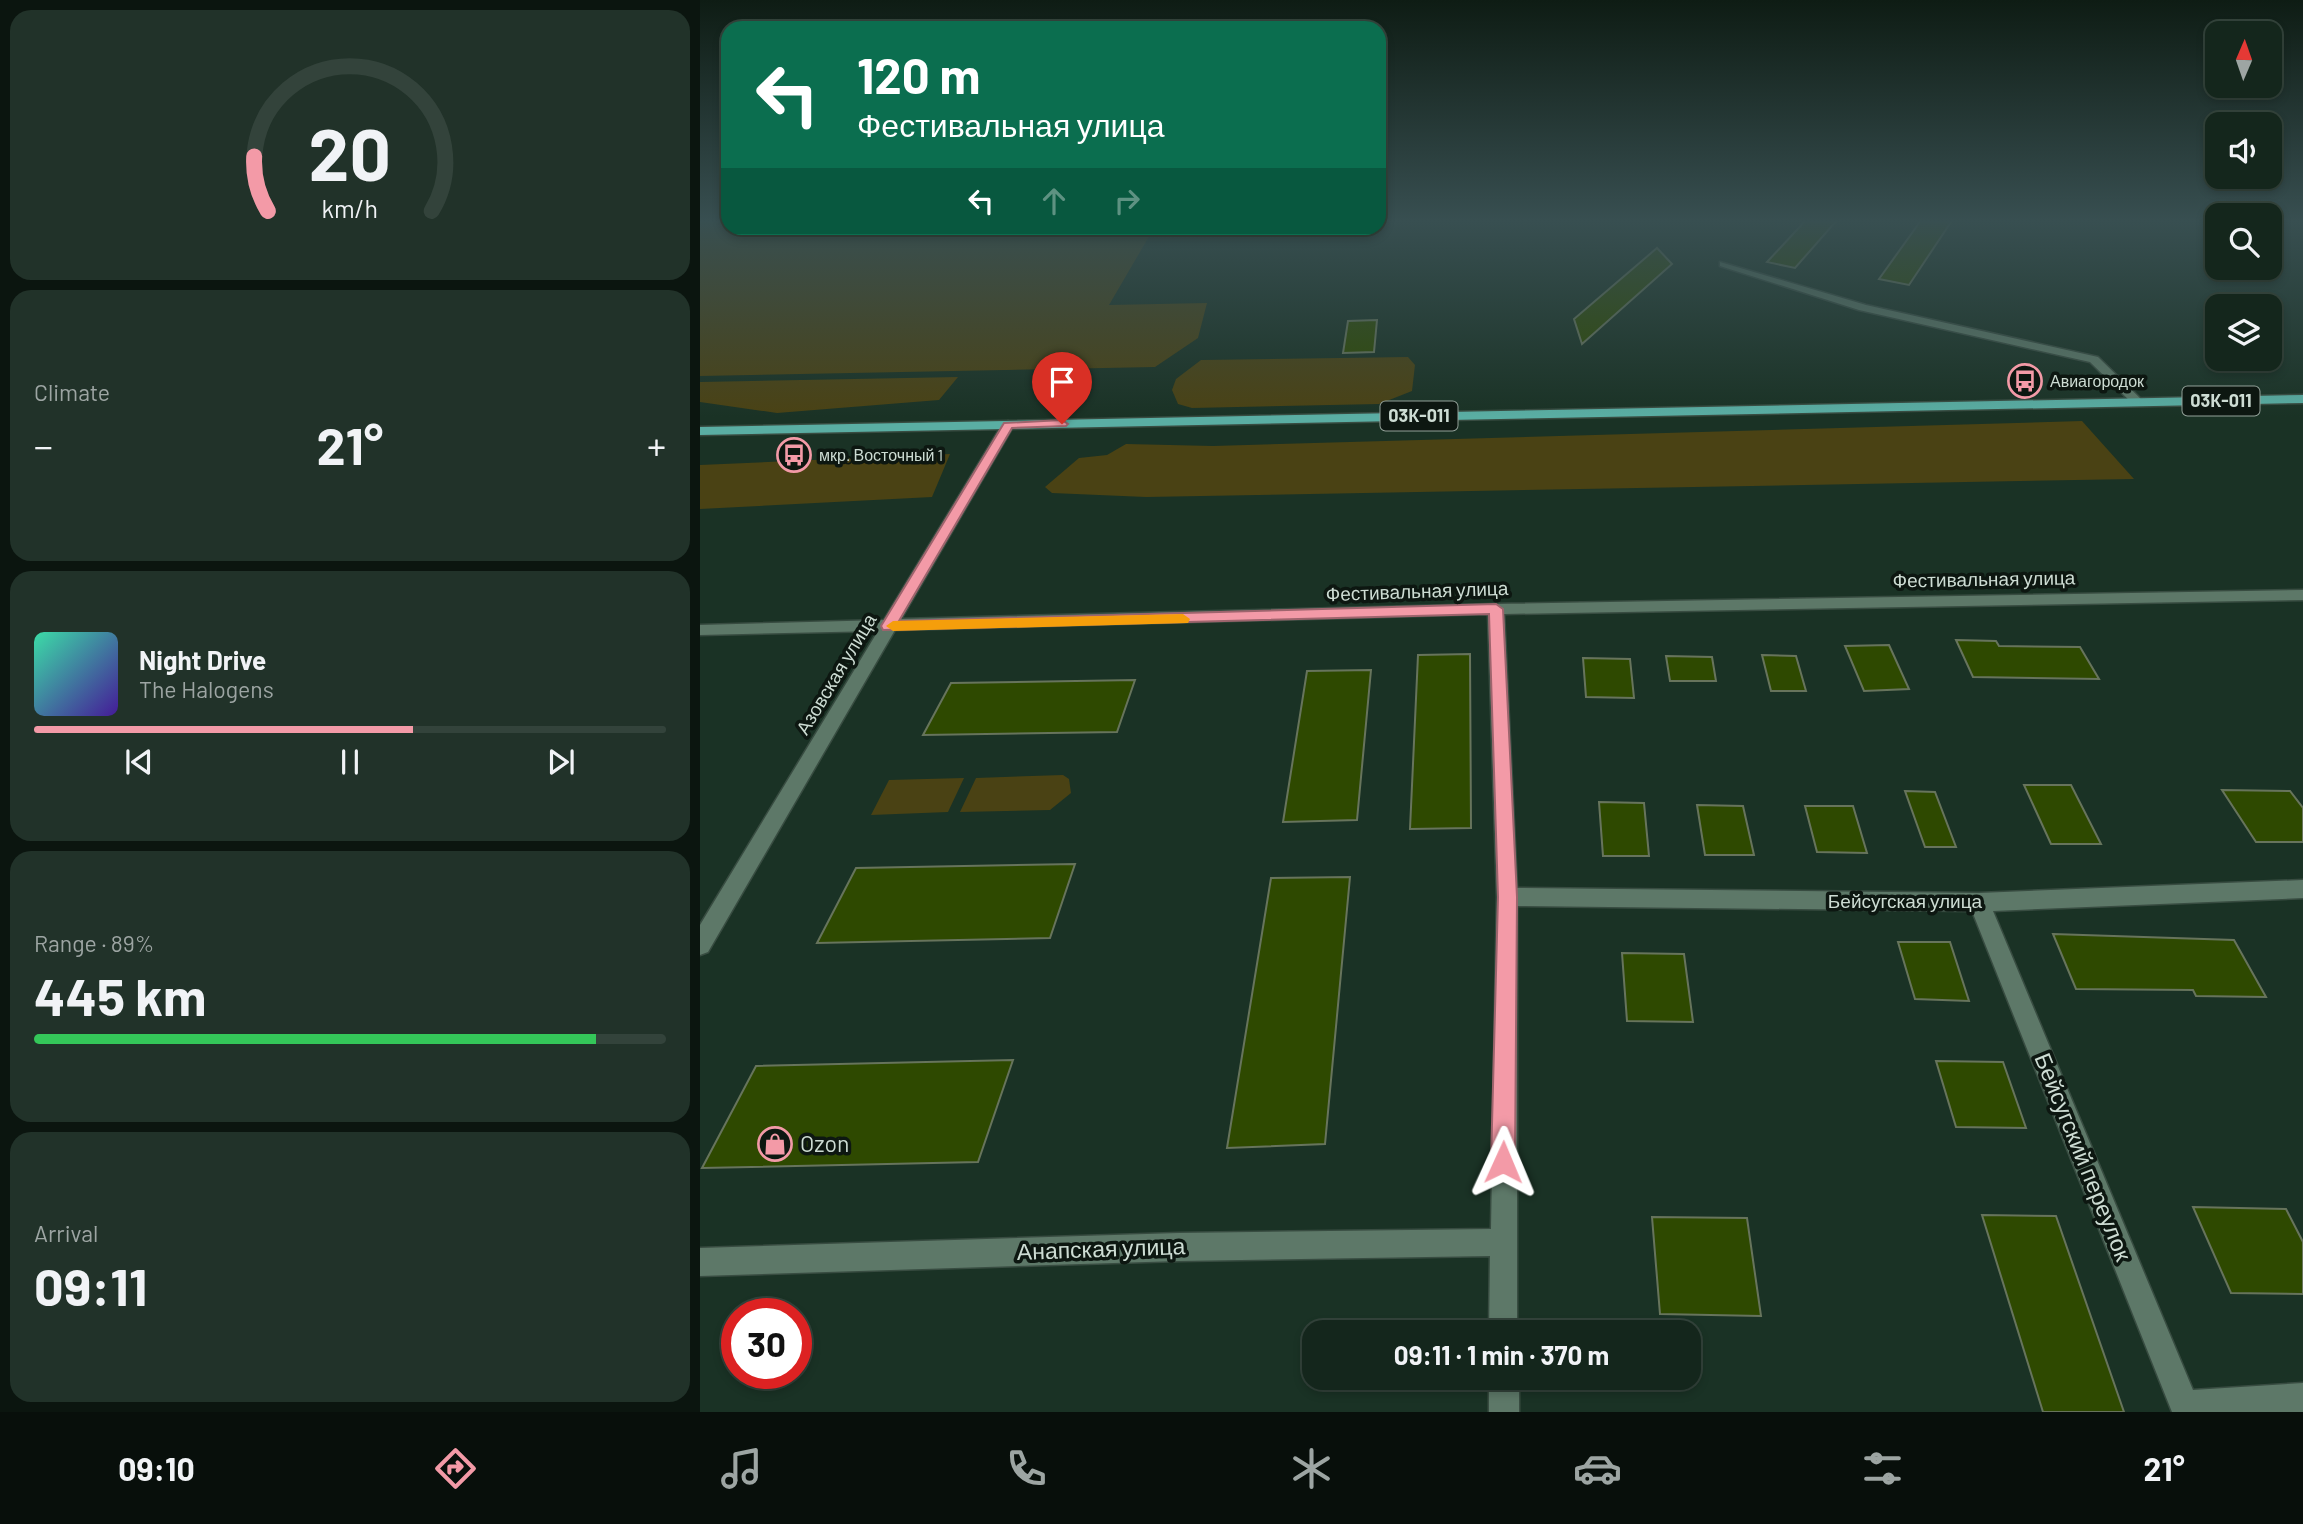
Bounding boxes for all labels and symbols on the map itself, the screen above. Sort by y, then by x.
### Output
north arrow [2205,21,2282,98]
pin [1032,352,1092,424]
bus stop icon: Авиагородок [2006,362,2044,400]
place label: Авиагородок [2050,371,2145,390]
road number: 03К-011 [2182,386,2260,416]
road number: 03К-011 [1380,402,1458,430]
bus stop icon: мкр. Восточный 1 [775,436,813,474]
place label: мкр. Восточный 1 [819,445,943,464]
street label: Фестивальная улица [1892,565,2076,592]
street label: Фестивальная улица [1325,576,1509,605]
street label: Азовская улица [790,609,881,738]
street label: Бейсугская улица [1828,889,1983,912]
street label: Бейсугский переулок [2029,1049,2139,1265]
shop icon: Ozon [756,1125,794,1163]
position arrow [1466,1125,1540,1199]
place label: Ozon [800,1129,849,1157]
street label: Анапская улица [1016,1231,1186,1265]
speed limit sign: 30 [721,1298,812,1389]

